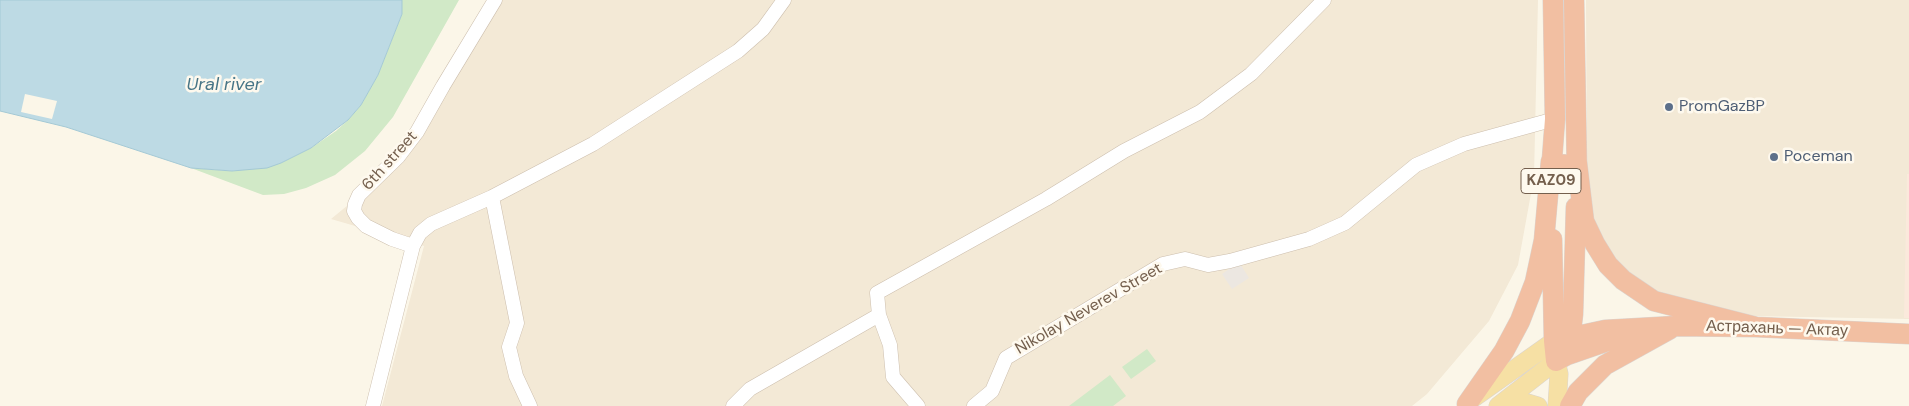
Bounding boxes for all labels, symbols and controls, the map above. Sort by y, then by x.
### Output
water label: Ural river [187,74,261,96]
place label: PromGazBP [1679,97,1765,117]
marker: PromGazBP [1663,101,1675,113]
street label: 6th street [358,127,422,195]
place label: Poceman [1784,147,1853,167]
marker: Poceman [1768,151,1780,163]
road number: KAZ09 [1521,168,1581,194]
street label: Nikolay Neverev Street [1012,259,1166,359]
street label: Астрахань — Актау [1706,317,1848,341]

